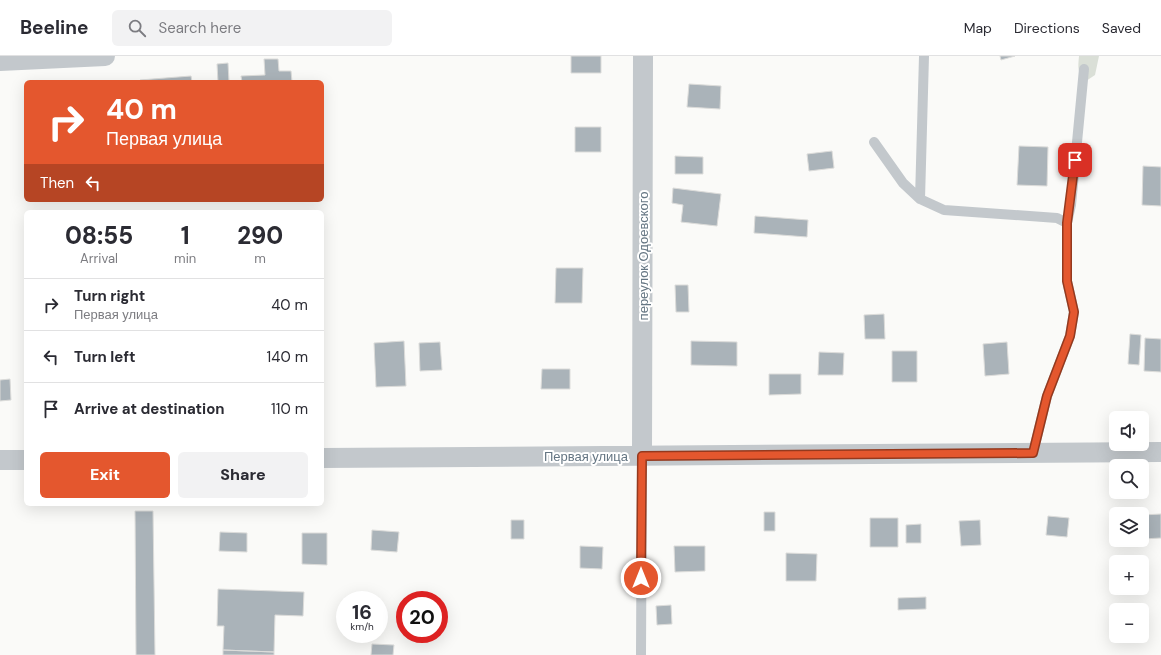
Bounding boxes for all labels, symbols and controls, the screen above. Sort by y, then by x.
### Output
search box [112,10,392,46]
text: Beeline [20,15,88,40]
icon: search [126,17,148,39]
text: Search here [158,18,241,38]
text: Map [964,19,992,37]
text: Directions [1014,19,1080,37]
text: Saved [1102,19,1141,37]
text: 40 m [106,91,177,128]
icon: right [40,96,92,148]
text: Первая улица [106,127,222,151]
pin [1058,143,1092,177]
icon: arrive [1064,149,1086,171]
icon: left [82,172,104,194]
text: Then [40,173,74,193]
street label: переулок Одоевского [635,192,652,320]
text: 08:55 [65,220,133,251]
text: 1 [181,220,190,251]
text: 290 [237,220,283,251]
text: Arrival [80,250,118,267]
text: min [174,250,196,267]
text: m [254,250,266,267]
text: Turn right [74,286,145,306]
icon: right [40,294,62,316]
text: 40 m [271,295,308,315]
text: Первая улица [74,306,158,323]
icon: left [40,346,62,368]
text: Turn left [74,347,135,367]
text: 140 m [267,347,308,367]
icon: arrive [40,398,62,420]
text: Arrive at destination [74,399,225,419]
text: 110 m [271,399,308,419]
map controls [1109,411,1149,643]
button: sound [1109,411,1149,451]
street label: Первая улица [544,448,629,465]
button: Exit [40,452,170,498]
button: Share [178,452,308,498]
button: search [1109,459,1149,499]
button: layers [1109,507,1149,547]
button: + [1109,555,1149,595]
position arrow [620,557,662,599]
speed limit sign: 20 [396,591,448,643]
text: 16 [352,599,372,625]
button: − [1109,603,1149,643]
text: km/h [350,620,374,633]

